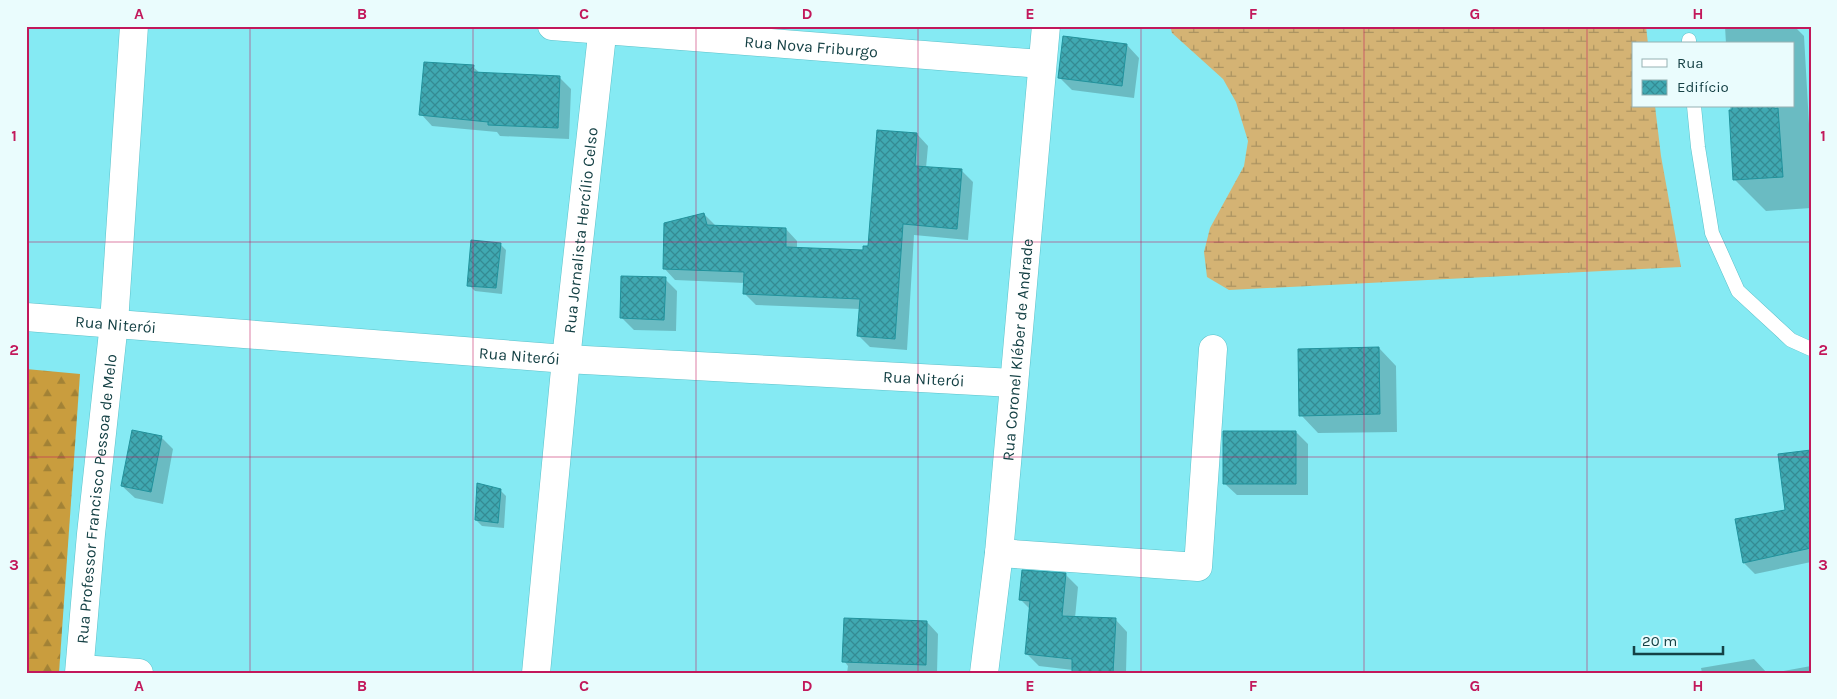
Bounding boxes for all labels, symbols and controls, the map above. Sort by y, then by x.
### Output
text: A [134,4,144,23]
text: B [357,4,367,23]
text: C [579,4,589,23]
text: D [802,4,813,23]
text: E [1025,4,1035,23]
text: F [1249,4,1258,23]
text: G [1470,4,1480,23]
text: H [1692,4,1704,23]
street label: Rua Nova Friburgo [744,31,879,61]
legend [1632,42,1794,108]
text: Rua [1677,54,1704,72]
text: Edifício [1677,78,1729,96]
text: 1 [11,126,17,145]
street label: Rua Jornalista Hercílio Celso [559,126,601,334]
text: 1 [1820,126,1826,145]
street label: Rua Coronel Kléber de Andrade [998,238,1037,462]
street label: Rua Niterói [74,311,157,337]
text: 2 [9,340,19,359]
text: 2 [1818,340,1828,359]
street label: Rua Niterói [478,343,561,368]
street label: Rua Professor Francisco Pessoa de Melo [72,353,120,645]
street label: Rua Niterói [883,367,965,390]
text: 3 [9,555,19,574]
text: 3 [1818,555,1828,574]
scale bar [1634,624,1723,656]
text: 20 m [1642,632,1677,650]
text: A [134,676,144,695]
text: B [357,676,367,695]
text: C [579,676,589,695]
text: D [802,676,813,695]
text: E [1025,676,1035,695]
text: F [1249,676,1258,695]
text: G [1470,676,1480,695]
text: H [1692,676,1704,695]

